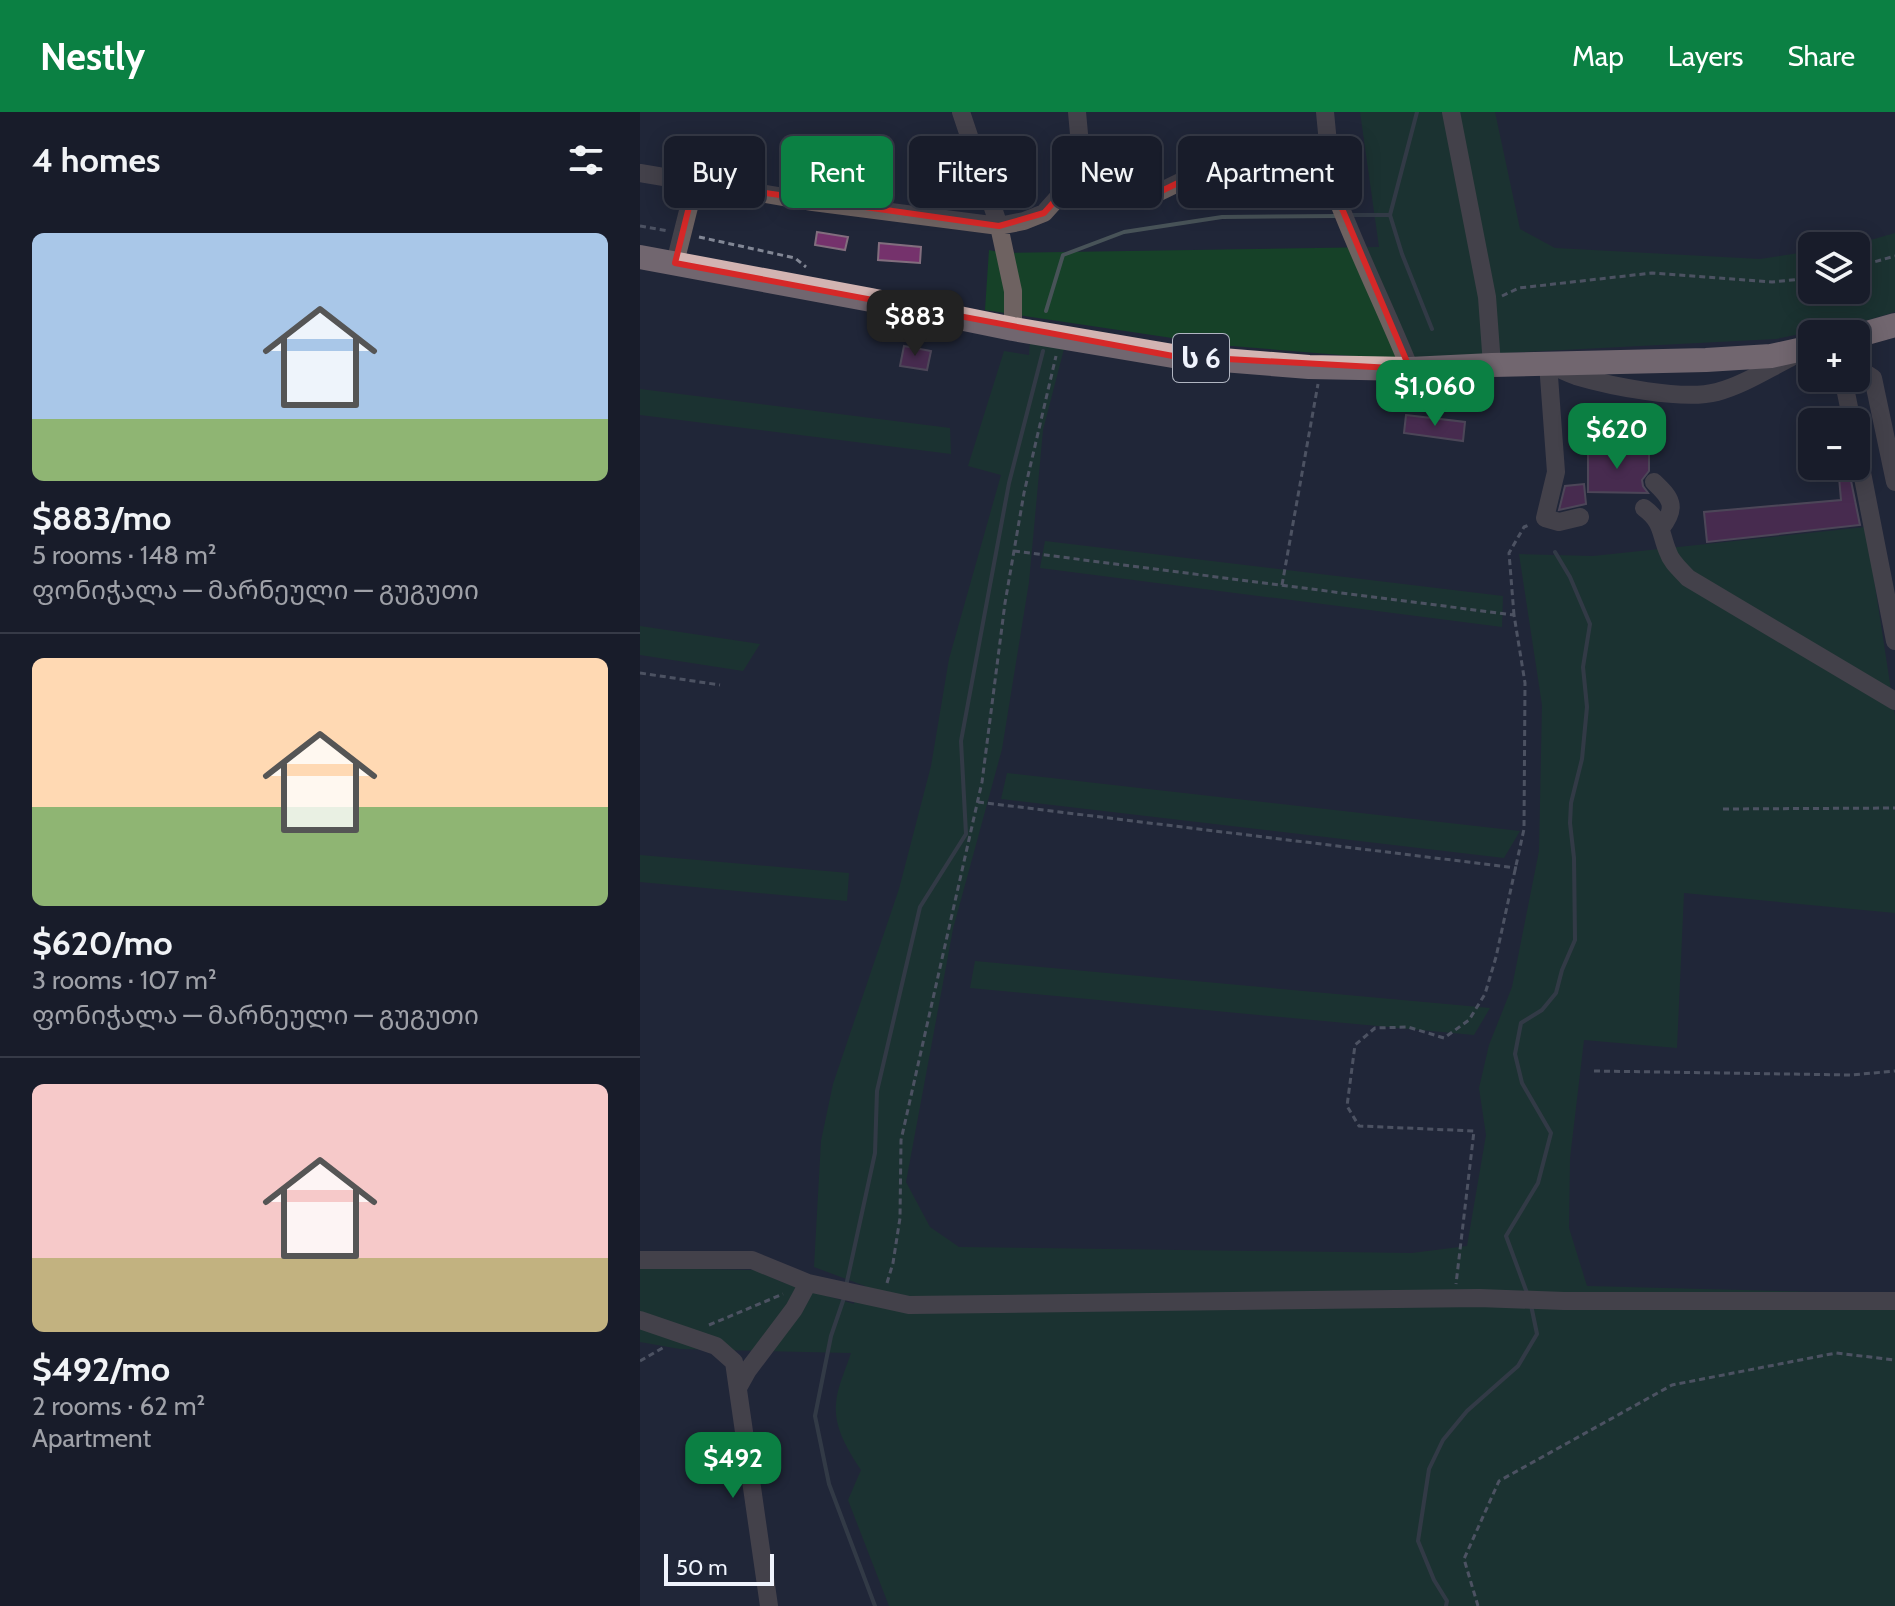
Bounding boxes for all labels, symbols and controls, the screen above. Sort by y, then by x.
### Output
text: Nestly [40,33,145,80]
text: Map [1572,39,1624,73]
text: Layers [1668,39,1743,73]
text: Share [1787,39,1855,73]
chip: Buy [664,136,765,208]
chip: Rent [781,136,893,208]
chip: Filters [909,136,1036,208]
chip: New [1052,136,1162,208]
chip: Apartment [1178,136,1362,208]
icon: filters [564,138,608,182]
text: 4 homes [32,139,160,181]
map controls [1798,232,1870,480]
button: layers [1798,232,1870,304]
icon: home [248,285,392,429]
pin: $883 [868,290,962,358]
text: $883 [885,300,945,332]
button: + [1798,320,1870,392]
road number: ს 6 [1173,334,1229,382]
pin: $1,060 [1370,360,1500,428]
text: $1,060 [1394,370,1476,402]
pin: $620 [1570,403,1664,471]
button: − [1798,408,1870,480]
text: $620 [1586,413,1648,445]
text: $883/mo [32,497,171,539]
text: 5 rooms · 148 m² [32,539,216,571]
text: ფონიჭალა — მარნეული — გუგუთი [32,574,479,606]
icon: home [248,710,392,854]
text: $620/mo [32,922,173,964]
text: 3 rooms · 107 m² [32,964,217,996]
text: ფონიჭალა — მარნეული — გუგუთი [32,999,479,1031]
icon: home [248,1136,392,1280]
text: $492/mo [32,1348,170,1390]
text: 2 rooms · 62 m² [32,1390,205,1422]
text: Apartment [32,1422,151,1454]
pin: $492 [686,1432,780,1500]
text: $492 [703,1442,763,1474]
scale bar [664,1550,774,1586]
text: 50 m [676,1554,728,1581]

